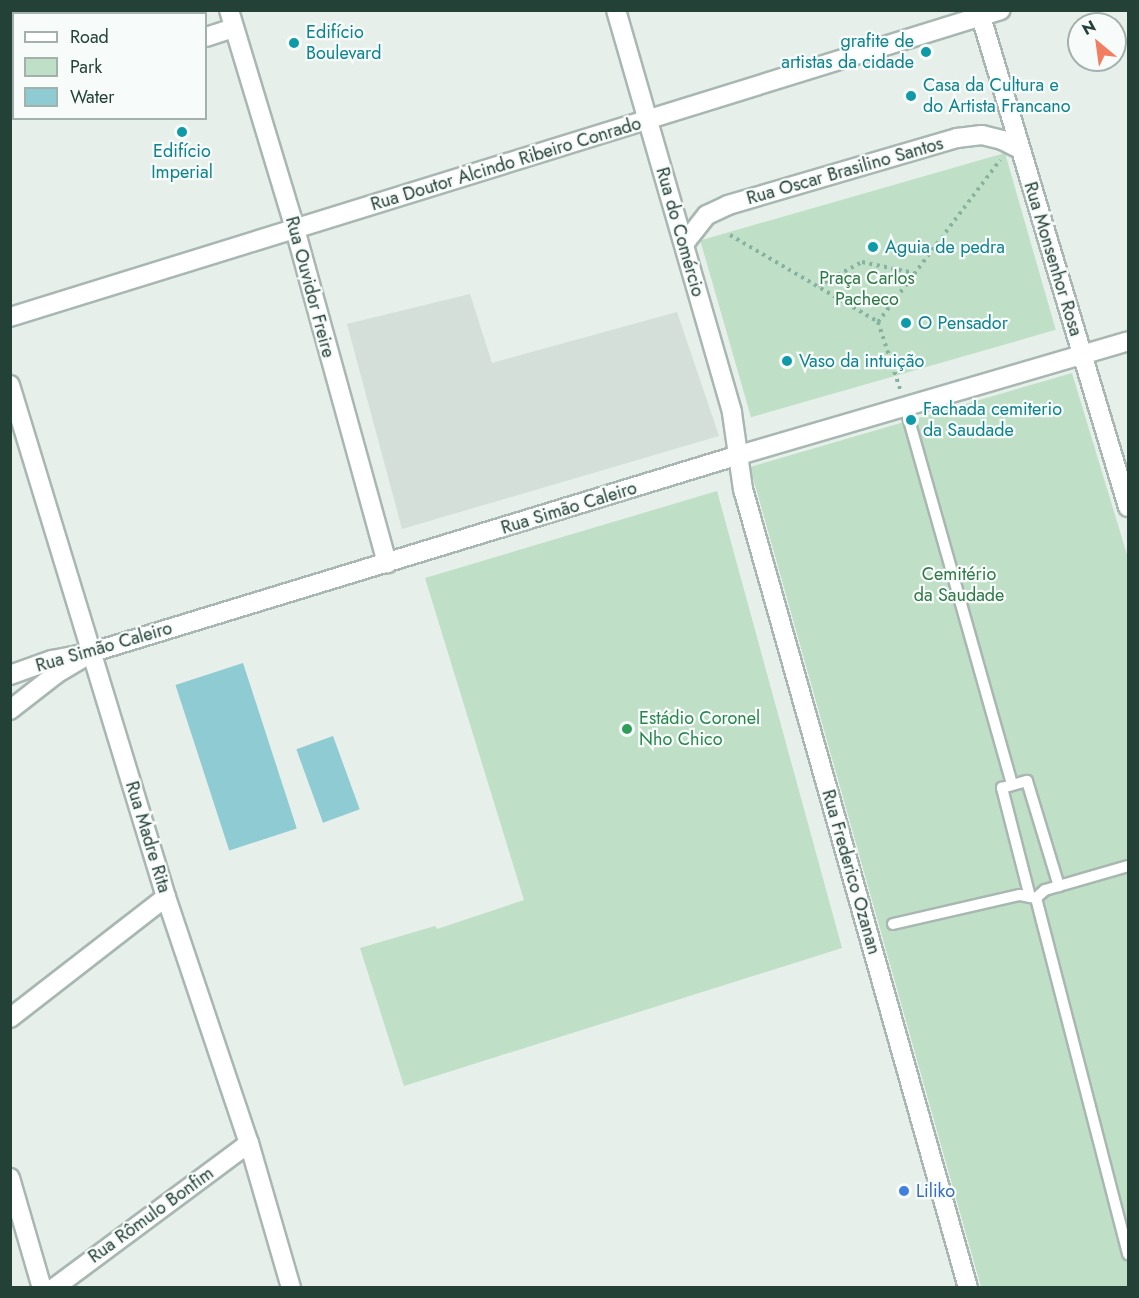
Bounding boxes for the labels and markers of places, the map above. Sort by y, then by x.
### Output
place label: Edifício Boulevard [306,22,381,64]
place label: grafite de artistas da cidade [781,31,914,74]
marker: Edifício Boulevard [287,36,301,50]
marker: grafite de artistas da cidade [919,45,933,59]
place label: Casa da Cultura e do Artista Francano [923,75,1071,118]
marker: Casa da Cultura e do Artista Francano [904,89,918,103]
marker: Edifício Imperial [175,125,189,139]
place label: Edifício Imperial [151,141,213,184]
place label: Aguia de pedra [885,236,1005,258]
marker: Aguia de pedra [866,240,880,254]
place label: O Pensador [918,312,1008,334]
marker: O Pensador [899,316,913,330]
place label: Vaso da intuição [799,350,924,372]
marker: Vaso da intuição [780,354,794,368]
place label: Fachada cemiterio da Saudade [923,399,1062,442]
marker: Fachada cemiterio da Saudade [904,413,918,427]
place label: Estádio Coronel Nho Chico [639,708,760,750]
marker: Estádio Coronel Nho Chico [620,722,634,736]
place label: Liliko [916,1180,955,1202]
marker: Liliko [897,1184,911,1198]

